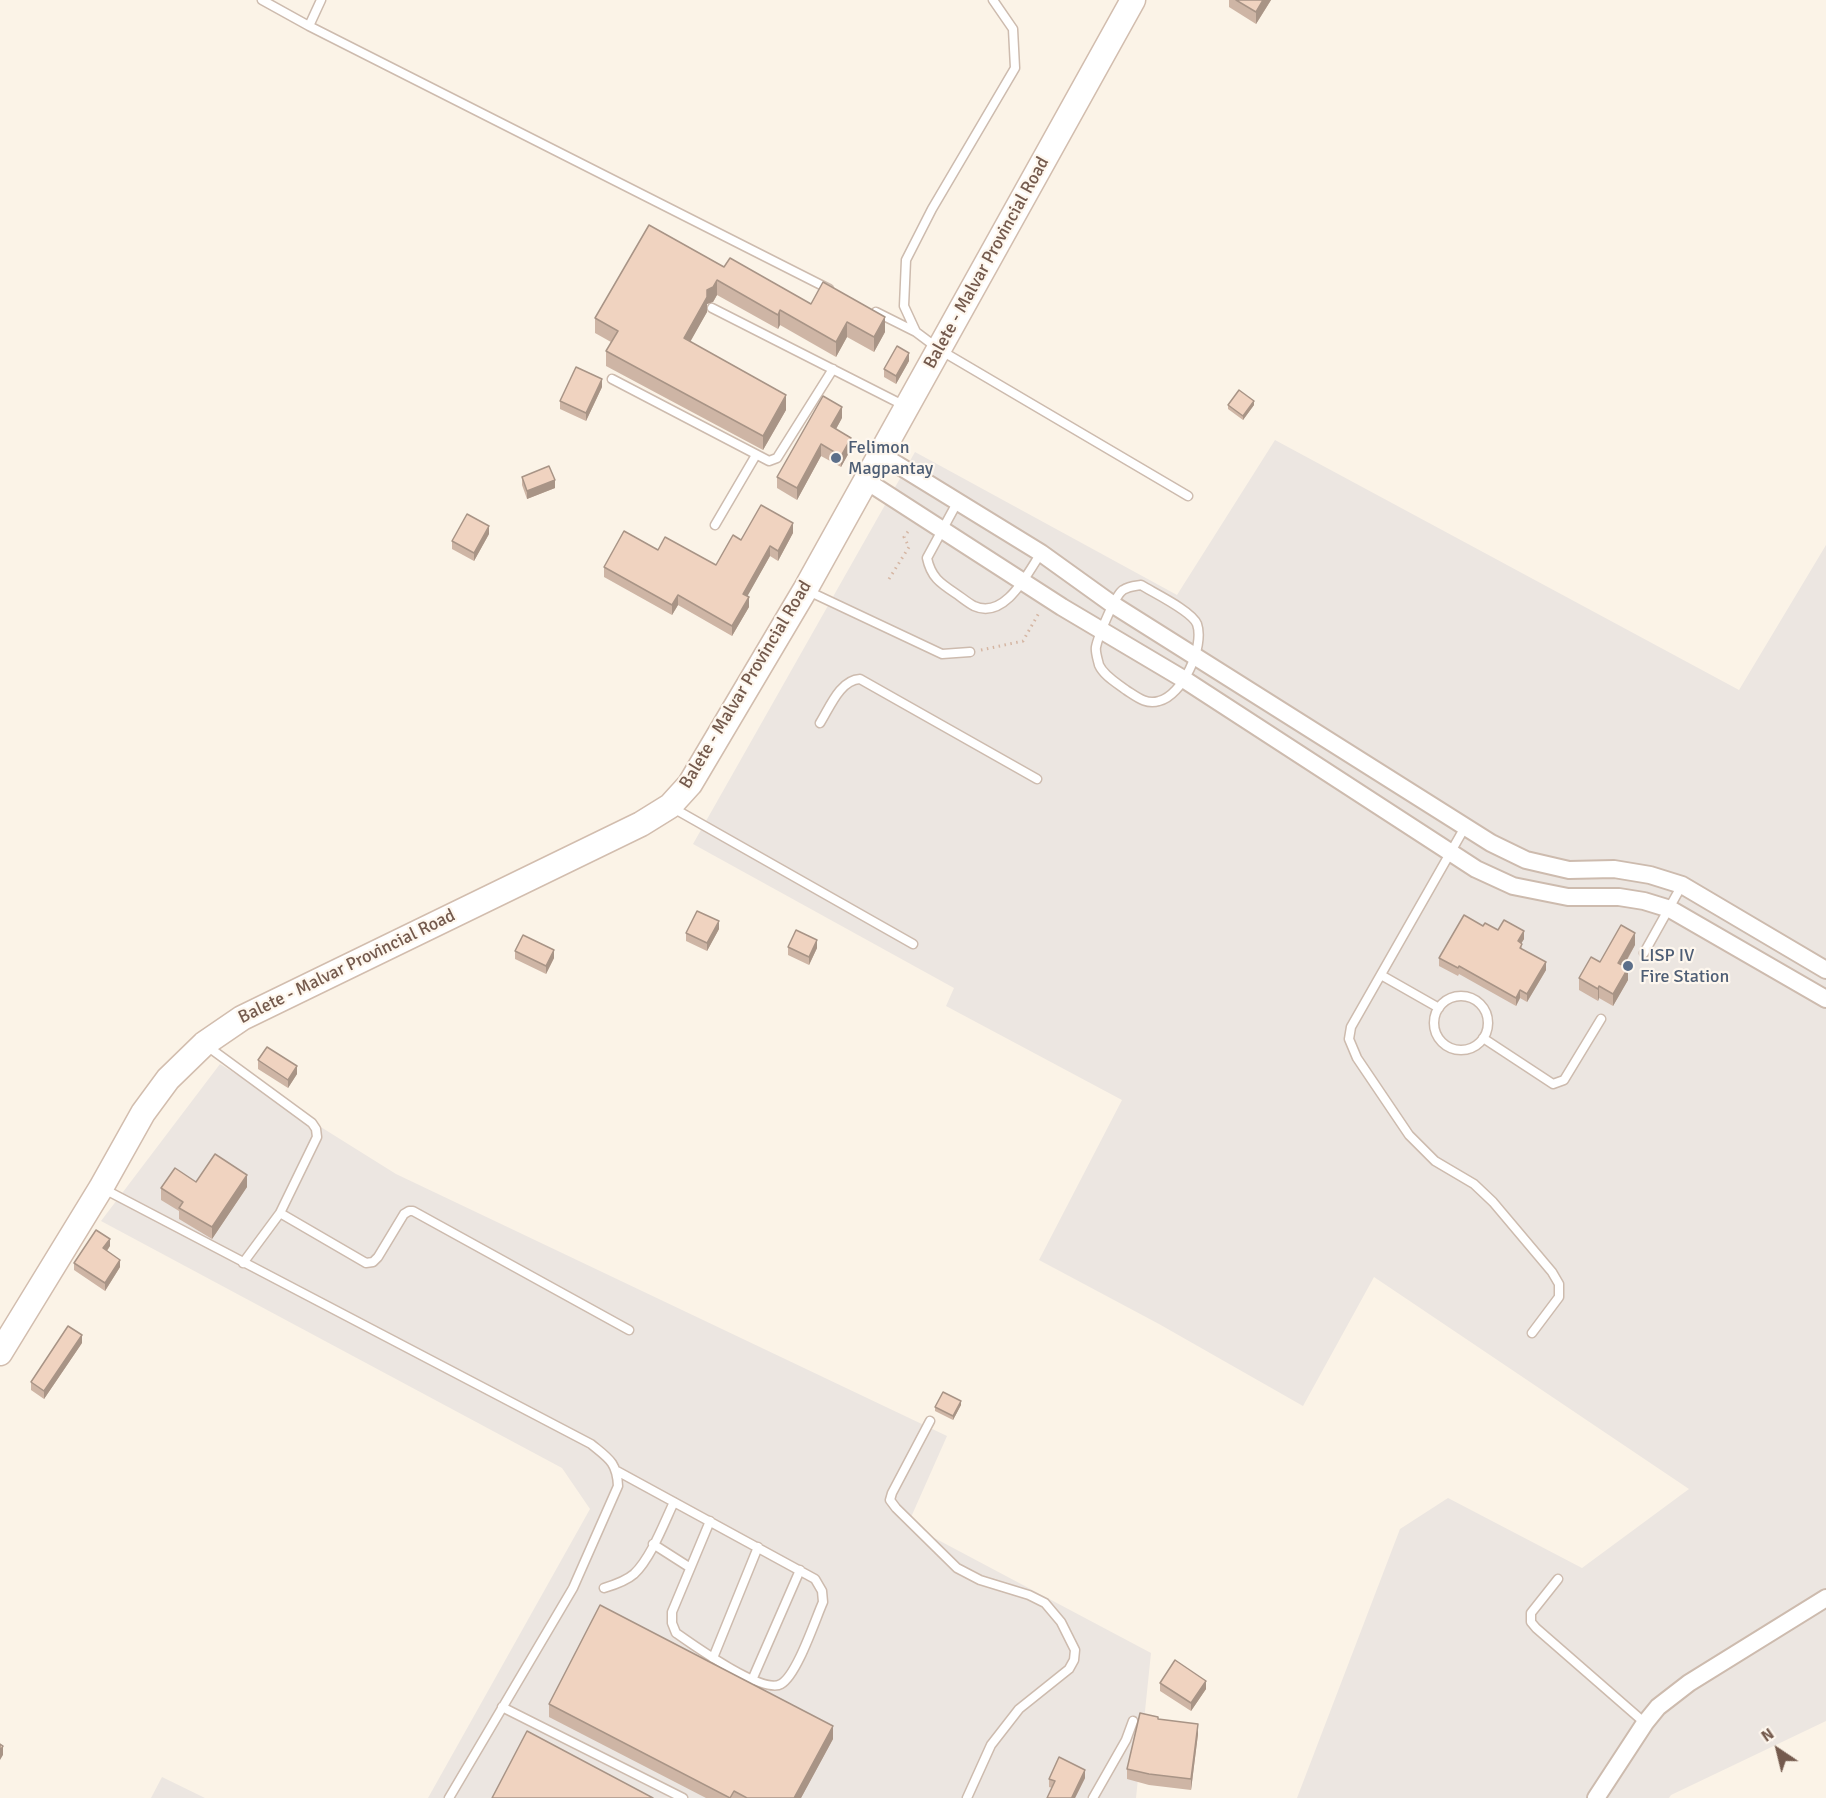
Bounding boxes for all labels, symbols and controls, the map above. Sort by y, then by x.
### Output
street label: Balete - Malvar Provincial Road [920,153,1054,373]
place label: Felimon Magpantay [848,437,933,480]
marker: Felimon Magpantay [829,451,843,465]
street label: Balete - Malvar Provincial Road [675,577,817,793]
street label: Balete - Malvar Provincial Road [235,905,459,1029]
place label: LISP IV Fire Station [1640,945,1729,988]
marker: LISP IV Fire Station [1621,959,1635,973]
north arrow [1748,1720,1808,1780]
text: N [1757,1724,1778,1747]

